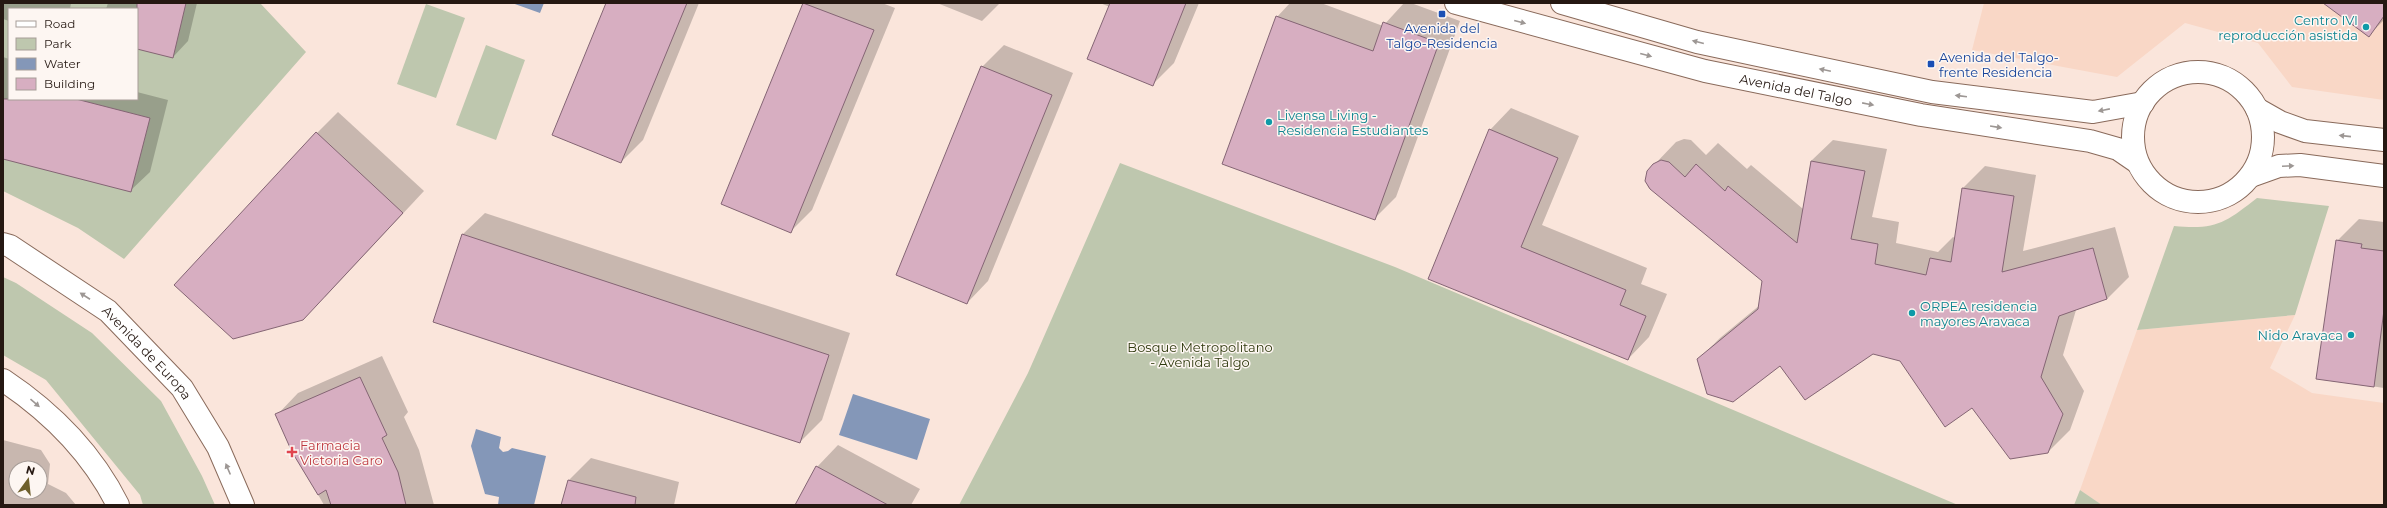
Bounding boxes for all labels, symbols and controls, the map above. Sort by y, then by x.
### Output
legend [8,8,138,100]
marker: Avenida del Talgo-Residencia [1437,9,1447,19]
place label: Centro IVI reproducción asistida [2218,12,2358,43]
text: Road [44,16,75,31]
one-way arrow [1514,19,1526,25]
place label: Avenida del Talgo-Residencia [1386,20,1498,51]
marker: Centro IVI reproducción asistida [2361,22,2371,32]
text: Park [44,36,72,51]
one-way arrow [1692,39,1704,45]
place label: Avenida del Talgo- frente Residencia [1939,49,2059,80]
one-way arrow [1640,52,1652,58]
text: Water [44,56,81,71]
marker: Avenida del Talgo- frente Residencia [1926,59,1936,69]
one-way arrow [1819,66,1832,72]
street label: Avenida del Talgo [1738,70,1854,109]
text: Building [44,76,95,91]
one-way arrow [1955,93,1968,99]
one-way arrow [1862,101,1875,107]
place label: Livensa Living - Residencia Estudiantes [1277,107,1428,138]
one-way arrow [2098,107,2110,113]
marker: Livensa Living - Residencia Estudiantes [1264,117,1274,127]
one-way arrow [1990,124,2002,130]
one-way arrow [2339,133,2351,139]
one-way arrow [2282,163,2295,169]
one-way arrow [79,292,91,299]
place label: ORPEA residencia mayores Aravaca [1920,298,2038,329]
street label: Avenida de Europa [99,302,195,402]
marker: ORPEA residencia mayores Aravaca [1907,308,1917,318]
place label: Nido Aravaca [2258,327,2343,343]
marker: Nido Aravaca [2346,330,2356,340]
park label: Bosque Metropolitano - Avenida Talgo [1127,339,1273,370]
one-way arrow [30,398,39,407]
place label: Farmacia Victoria Caro [300,437,383,468]
marker: Farmacia Victoria Caro [287,447,297,457]
north arrow [8,460,48,500]
text: N [24,462,37,478]
one-way arrow [224,463,230,475]

